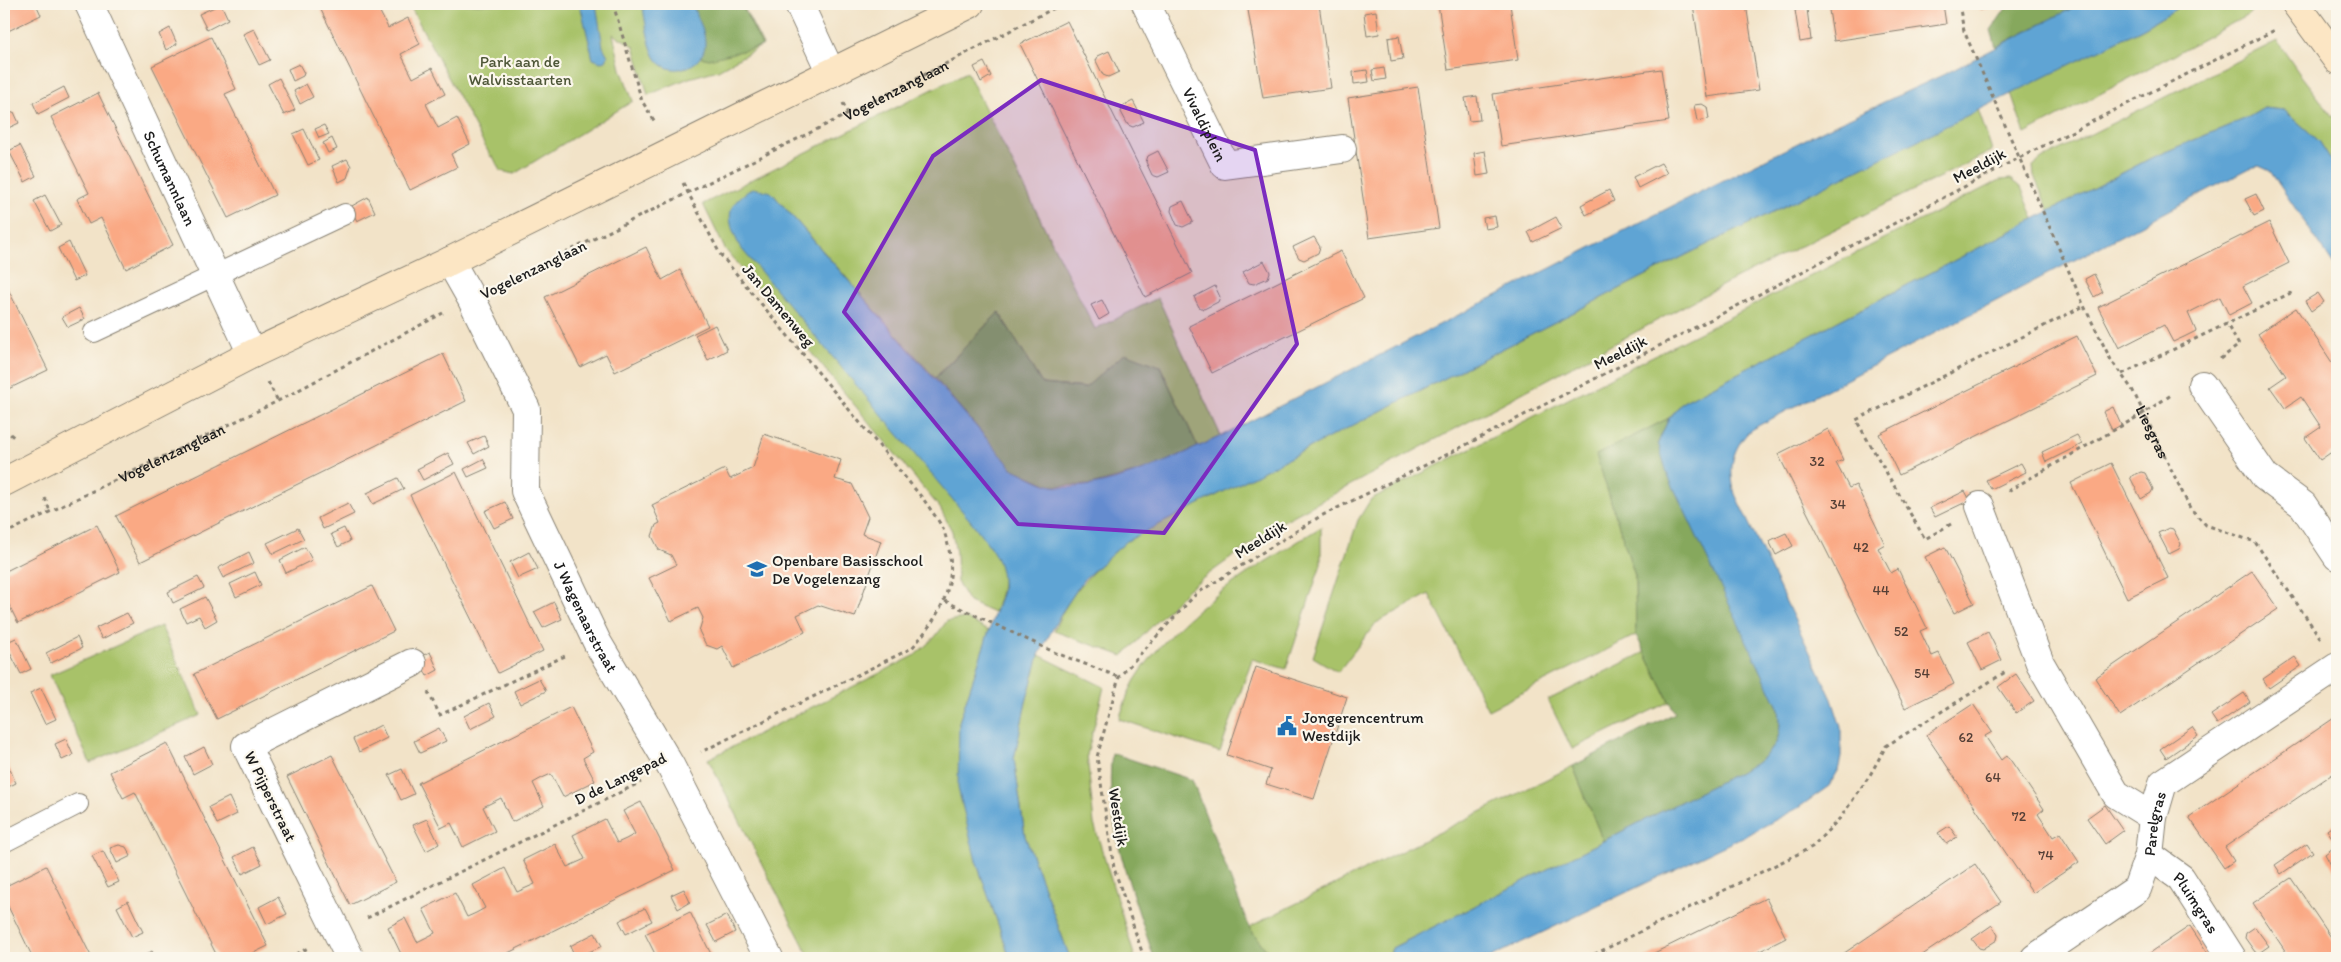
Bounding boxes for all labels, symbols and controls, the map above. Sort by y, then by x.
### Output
park label: Park aan de Walvisstaarten [469,52,572,89]
street label: Vogelenzanglaan [840,55,952,125]
street label: Vivaldiplein [1178,84,1231,165]
street label: Schumannlaan [139,128,200,229]
street label: Meeldijk [1950,143,2010,187]
street label: Vogelenzanglaan [477,235,590,303]
street label: Jan Damenweg [738,260,819,351]
street label: Meeldijk [1590,331,1651,374]
street label: Liesgras [2131,402,2173,461]
street label: Vogelenzanglaan [115,419,228,487]
house number: 32 [1810,453,1825,470]
house number: 34 [1830,496,1847,513]
street label: Meeldijk [1231,516,1290,563]
house number: 42 [1853,539,1870,556]
place label: Openbare Basisschool De Vogelenzang [772,551,923,588]
street label: J Wagenaarstraat [550,558,622,676]
school or university icon: Openbare Basisschool De Vogelenzang [746,558,768,580]
house number: 44 [1873,582,1890,599]
house number: 52 [1894,623,1909,640]
house number: 54 [1914,665,1930,682]
place label: Jongerencentrum Westdijk [1302,708,1424,745]
public building icon: Jongerencentrum Westdijk [1276,715,1298,737]
house number: 62 [1959,729,1974,746]
street label: W Pijperstraat [240,748,301,845]
street label: D de Langepad [571,748,670,809]
house number: 64 [1985,769,2001,786]
street label: Westdijk [1105,787,1132,848]
street label: Parelgras [2140,789,2170,857]
house number: 72 [2012,808,2027,825]
house number: 74 [2038,847,2054,864]
street label: Pluimgras [2170,867,2223,937]

